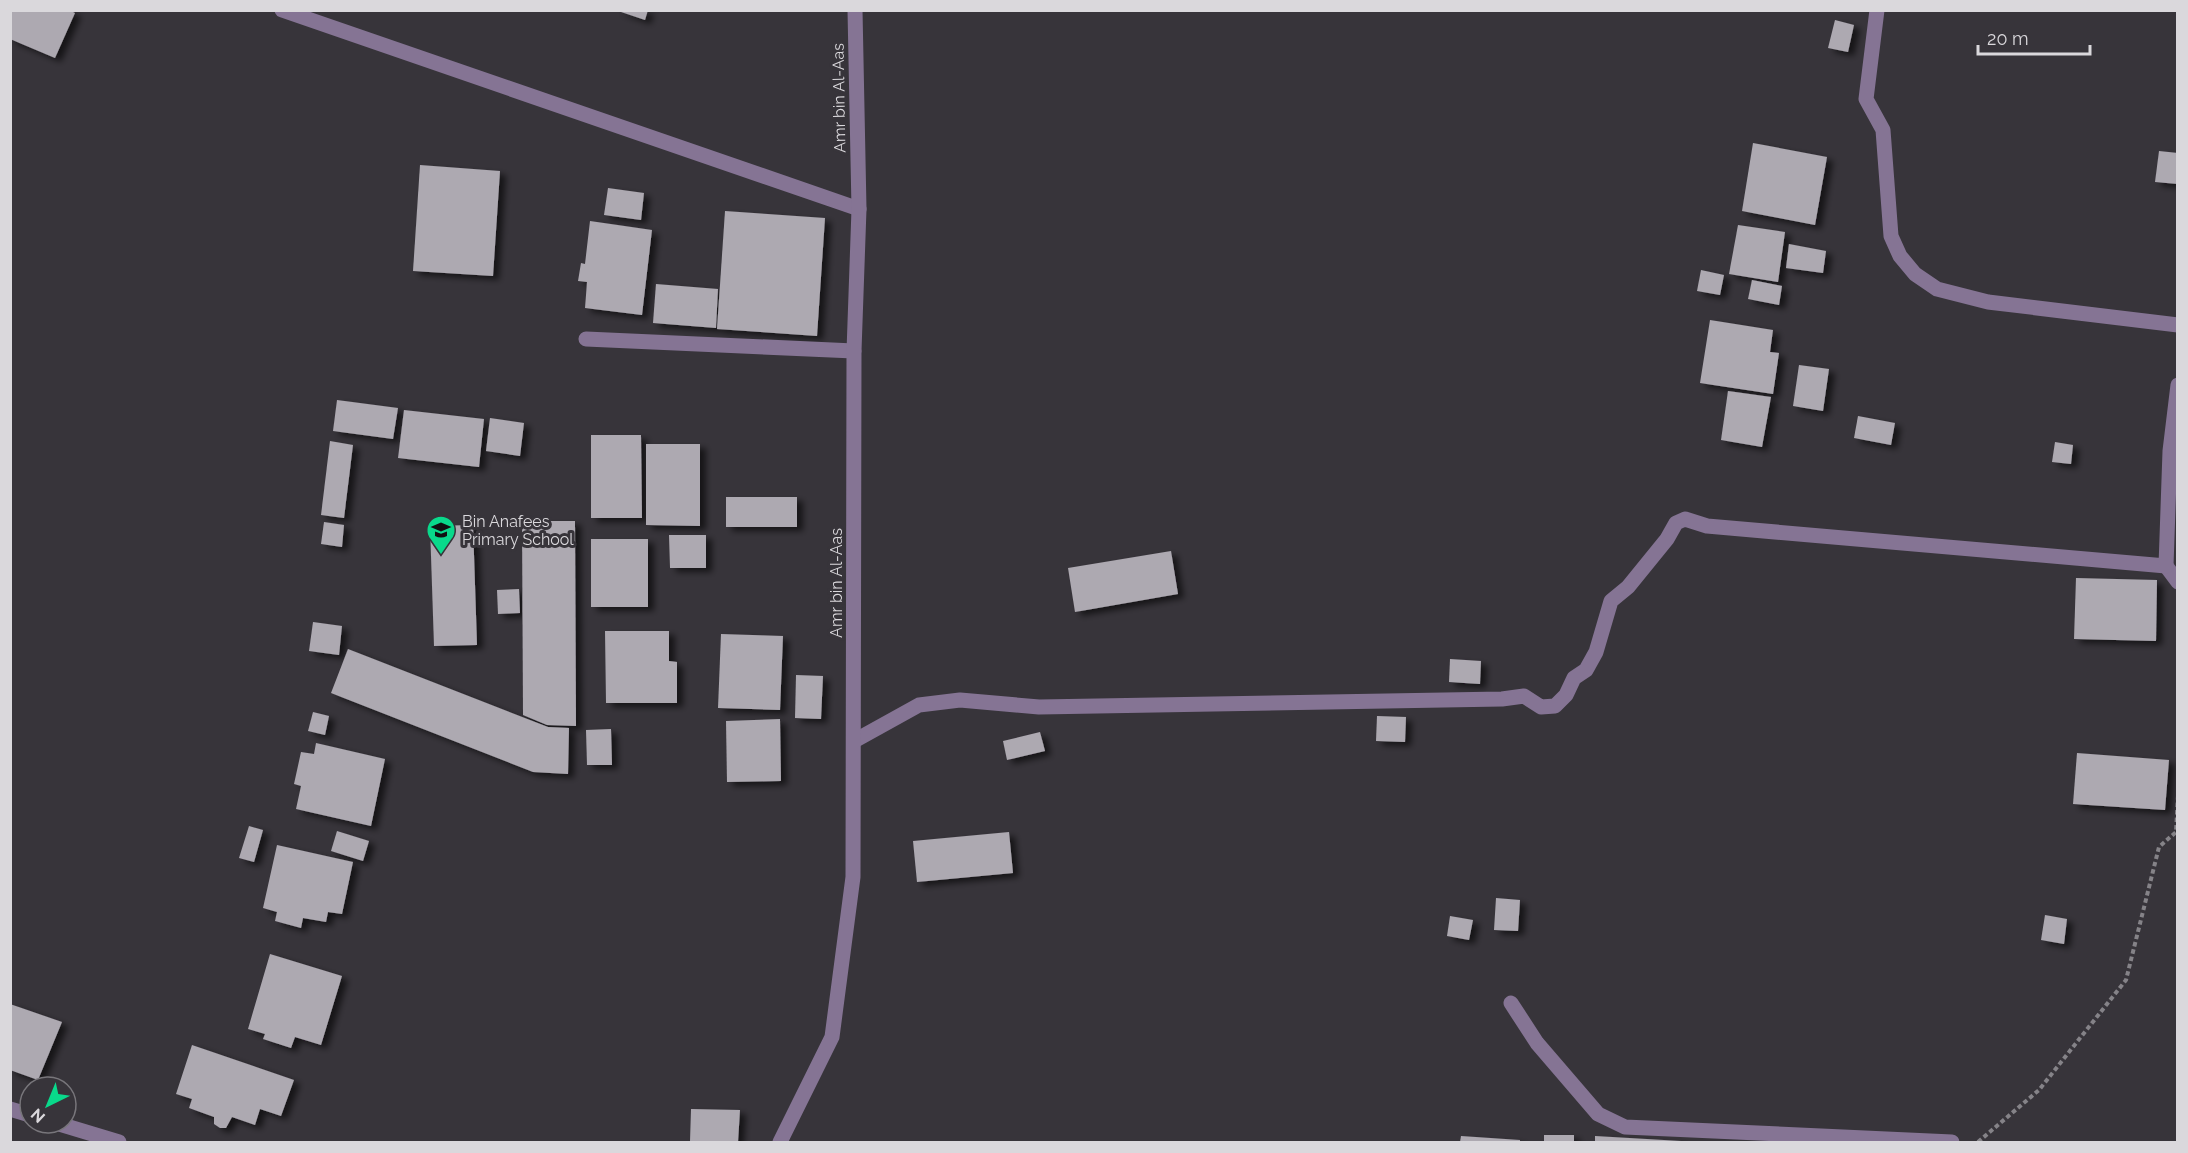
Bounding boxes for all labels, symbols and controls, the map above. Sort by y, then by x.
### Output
scale bar [1978,18,2090,56]
text: 20 m [1987,28,2029,49]
street label: Amr bin Al-Aas [829,43,849,153]
place label: Bin Anafees Primary School [462,512,574,549]
school or university icon: Bin Anafees Primary School [425,514,457,556]
street label: Amr bin Al-Aas [827,528,846,638]
north arrow [18,1075,78,1135]
text: N [27,1104,49,1127]

